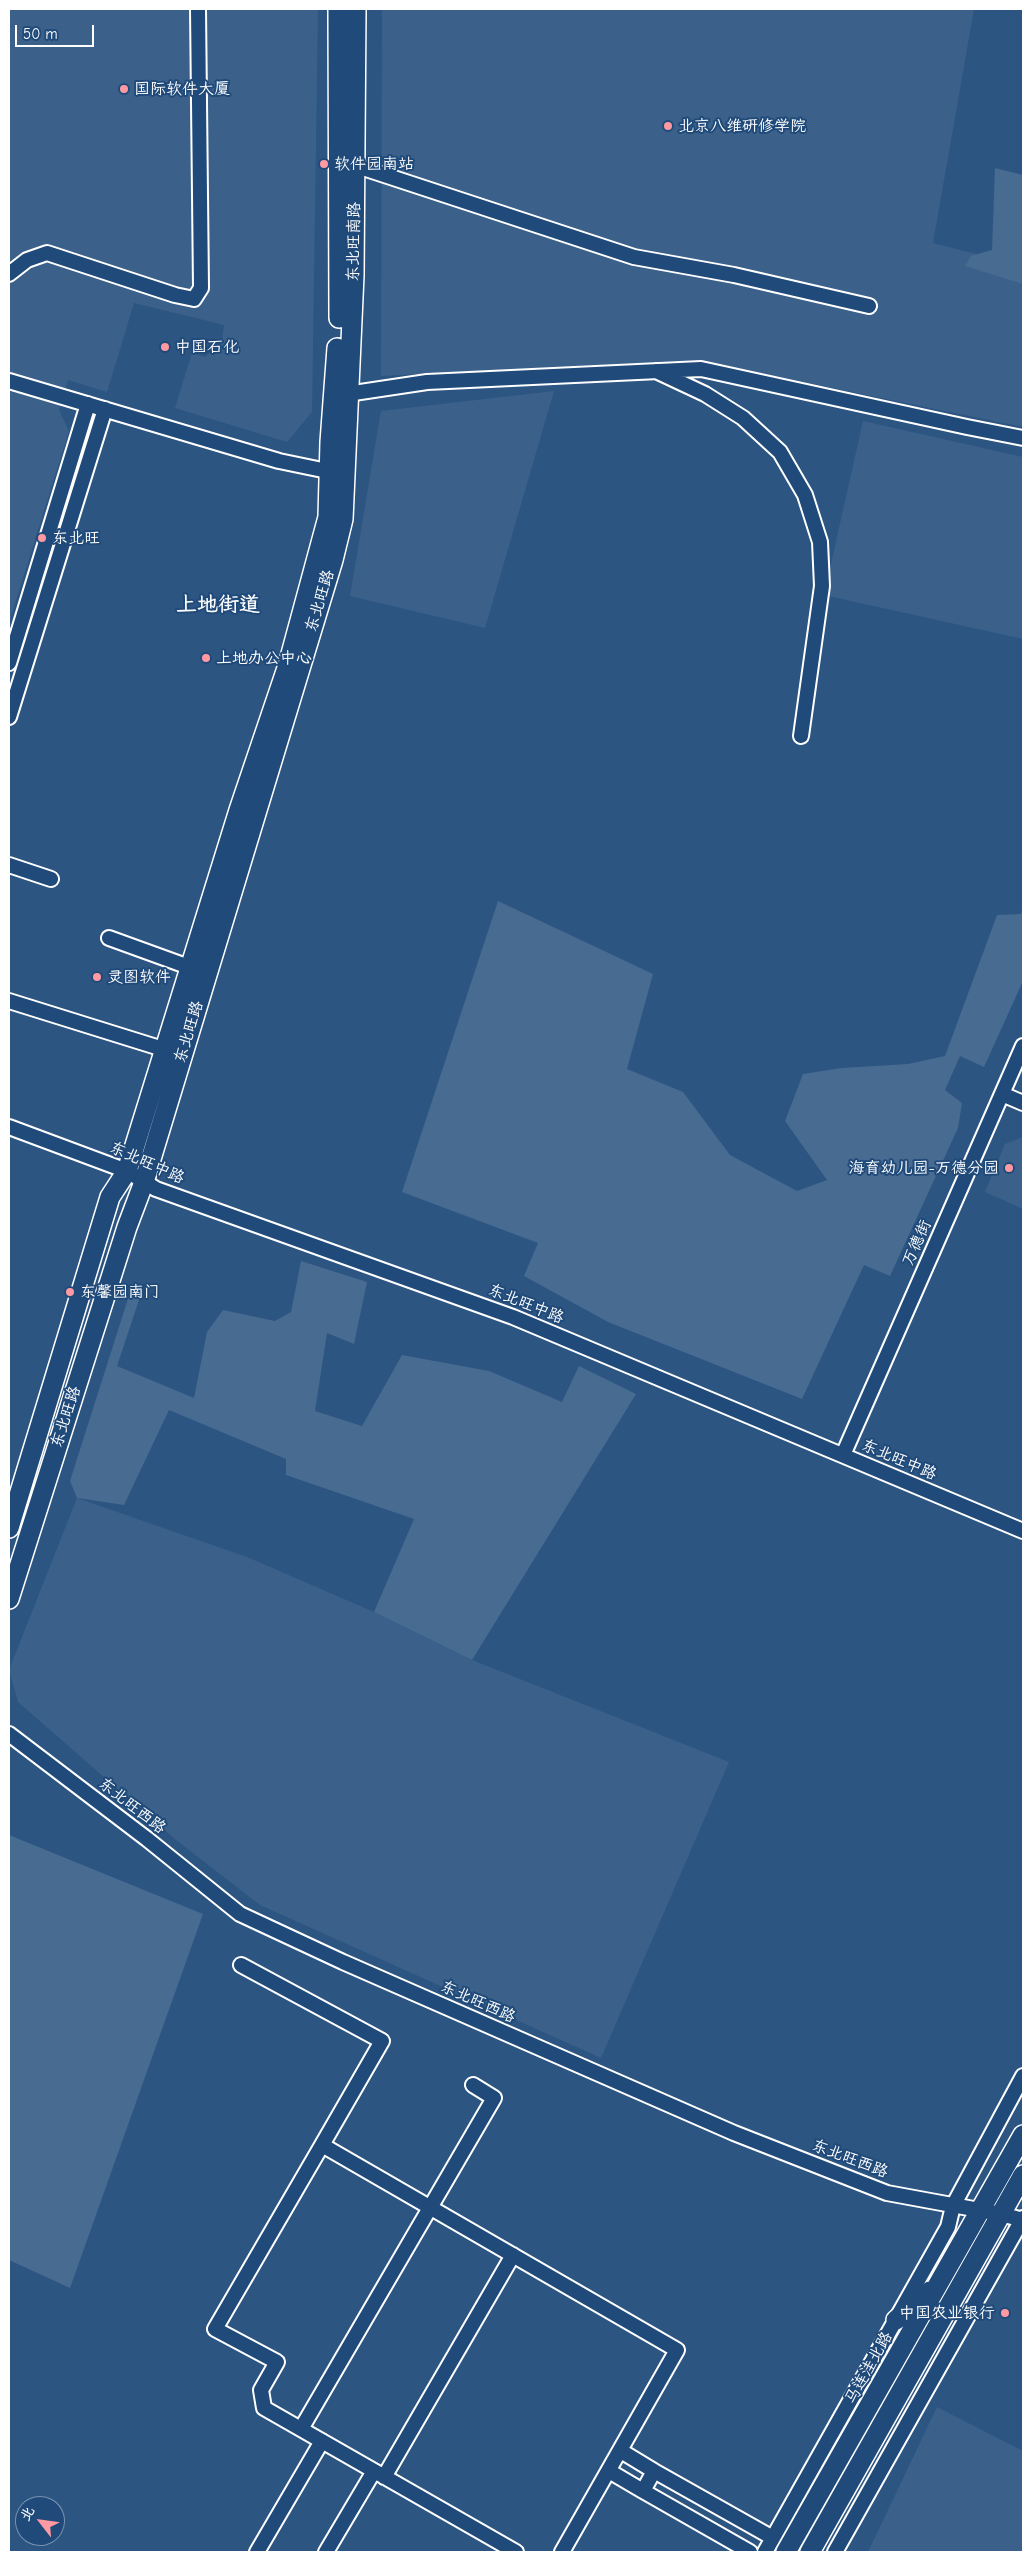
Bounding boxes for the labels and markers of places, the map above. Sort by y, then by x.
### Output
place label: 国际软件大厦 [134,79,230,99]
marker: 国际软件大厦 [118,83,130,95]
place label: 北京八维研修学院 [678,116,806,136]
marker: 北京八维研修学院 [662,120,674,132]
place label: 软件园南站 [334,154,414,174]
marker: 软件园南站 [318,158,330,170]
place label: 中国石化 [175,337,239,357]
marker: 中国石化 [159,341,171,353]
place label: 东北旺 [52,528,100,548]
marker: 东北旺 [36,532,48,544]
place label: 上地办公中心 [216,648,312,668]
marker: 上地办公中心 [200,652,212,664]
place label: 灵图软件 [107,967,171,987]
marker: 灵图软件 [91,971,103,983]
place label: 海育幼儿园-万德分园 [849,1158,999,1178]
marker: 海育幼儿园-万德分园 [1003,1162,1015,1174]
place label: 东馨园南门 [80,1282,160,1302]
marker: 东馨园南门 [64,1286,76,1298]
place label: 中国农业银行 [899,2303,995,2323]
marker: 中国农业银行 [999,2307,1011,2319]

